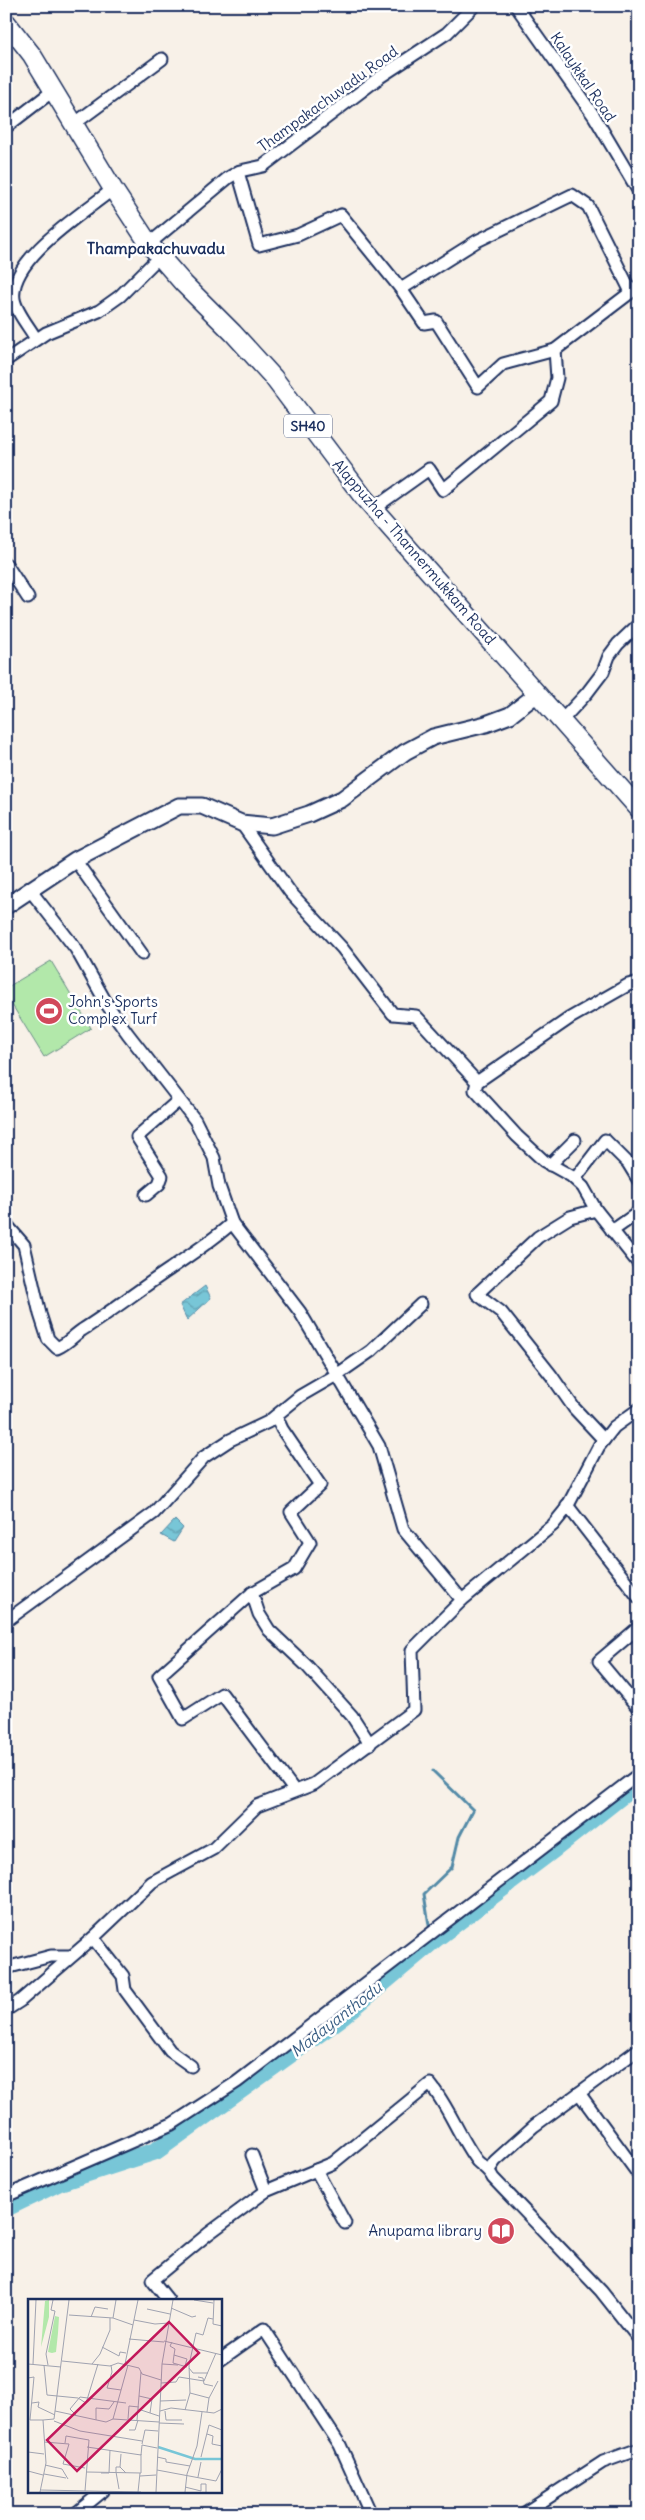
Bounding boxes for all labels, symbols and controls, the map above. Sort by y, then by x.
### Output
street label: Kalaykkal Road [546,28,620,125]
street label: Thampakachuvadu Road [254,41,402,156]
district label: Thampakachuvadu [87,238,226,259]
road number: SH40 [284,414,332,438]
street label: Alappuzha - Thannermukkam Road [329,455,500,648]
place label: John's Sports Complex Turf [68,992,158,1028]
sports icon: John's Sports Complex Turf [34,996,64,1026]
water label: Madayanthodu [286,1976,387,2061]
library icon: Anupama library [486,2216,516,2246]
place label: Anupama library [368,2221,482,2240]
inset map [28,2299,221,2492]

